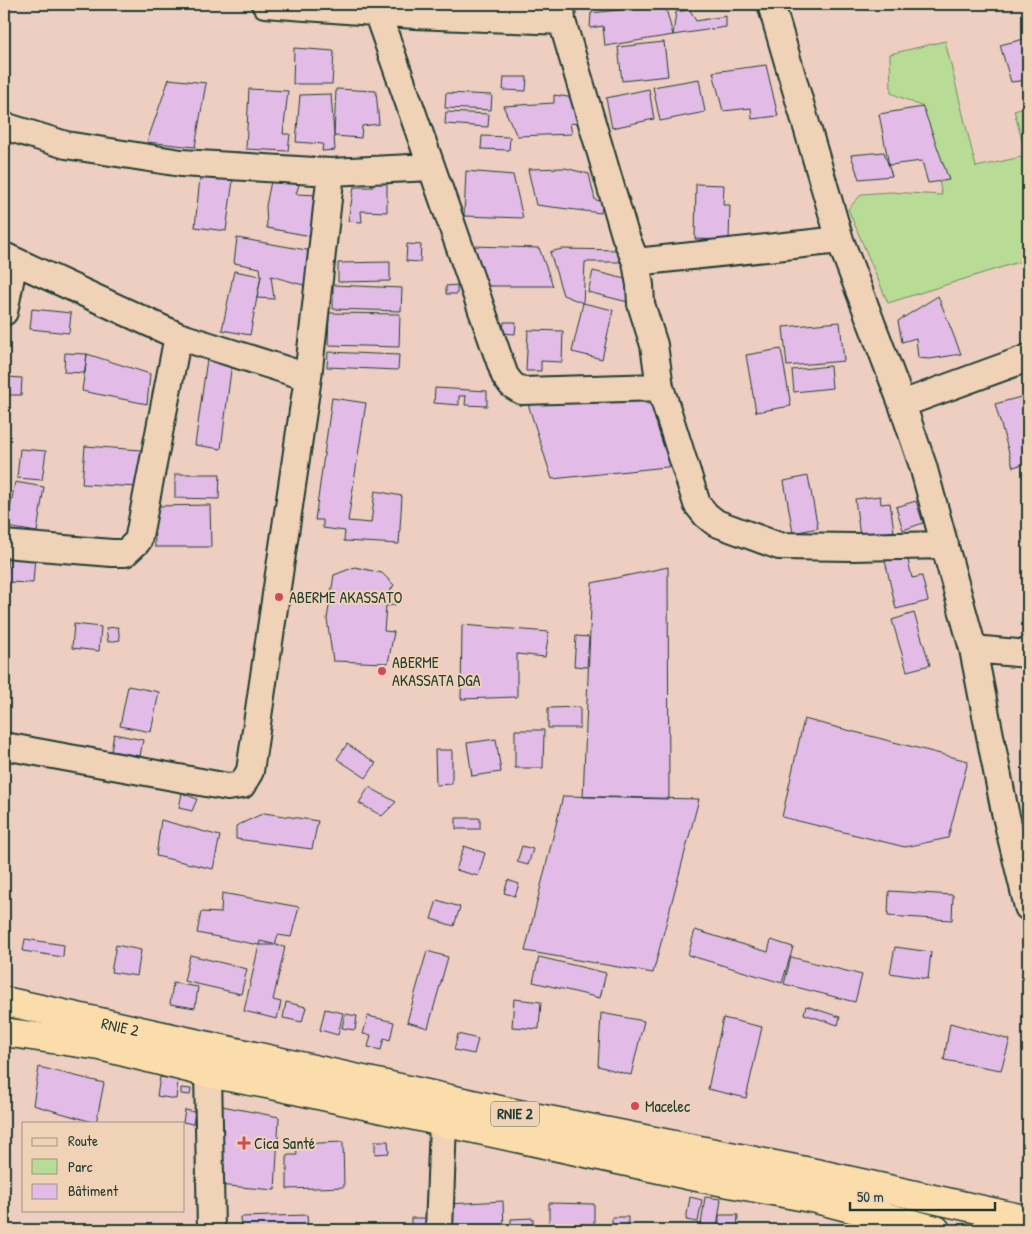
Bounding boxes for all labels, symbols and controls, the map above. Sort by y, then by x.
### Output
place label: ABERME AKASSATO [289,586,402,608]
marker: ABERME AKASSATO [273,591,285,603]
place label: ABERME AKASSATA DGA [392,651,481,691]
marker: ABERME AKASSATA DGA [376,665,388,677]
street label: RNIE 2 [99,1012,142,1041]
place label: Macelec [645,1095,691,1117]
marker: Macelec [629,1100,641,1112]
road number: RNIE 2 [491,1102,539,1126]
legend [22,1122,185,1212]
text: Route [68,1130,98,1151]
place label: Cica Santé [254,1132,316,1154]
marker: Cica Santé [238,1137,250,1149]
text: Parc [68,1156,93,1177]
scale bar [850,1179,994,1211]
text: Bâtiment [68,1180,119,1201]
text: 50 m [857,1186,884,1207]

